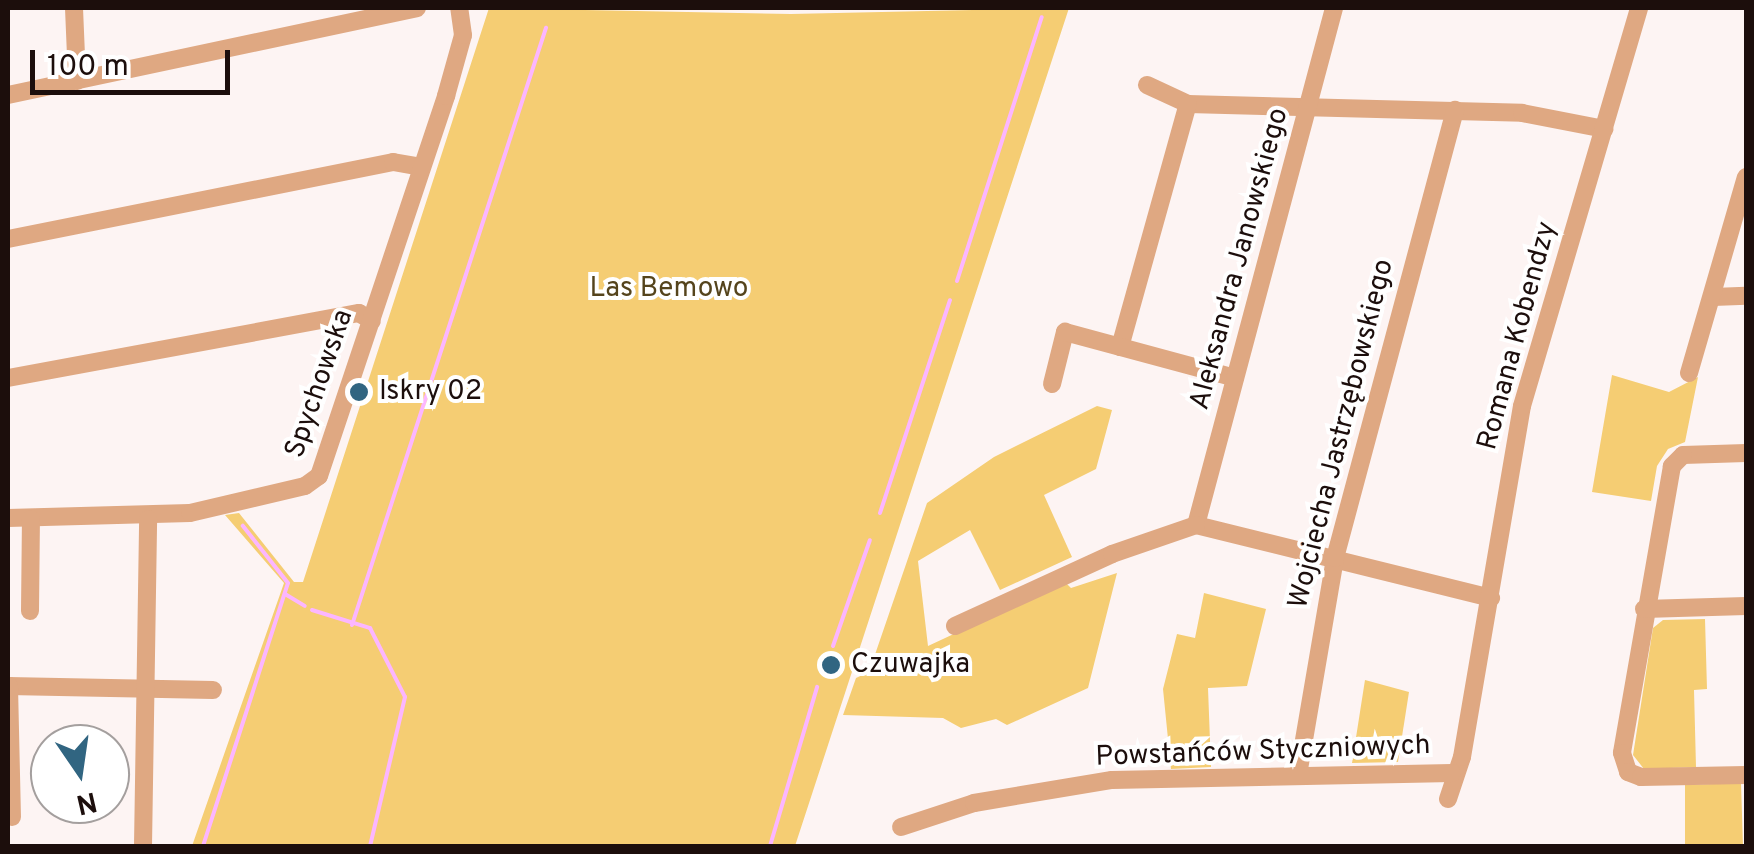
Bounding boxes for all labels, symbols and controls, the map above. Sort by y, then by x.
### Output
scale bar [35,30,235,92]
text: 100 m [47,49,129,86]
street label: Aleksandra Janowskiego [1184,104,1296,414]
street label: Romana Kobendzy [1471,218,1565,454]
street label: Wojciecha Jastrzębowskiego [1282,256,1402,612]
park label: Las Bemowo [590,272,748,306]
street label: Spychowska [279,305,361,463]
place label: Iskry 02 [379,375,482,409]
marker: Iskry 02 [348,381,370,403]
place label: Czuwajka [851,648,970,682]
marker: Czuwajka [820,654,842,676]
north arrow [30,724,130,824]
street label: Powstańców Styczniowych [1095,729,1431,775]
text: N [72,781,100,821]

